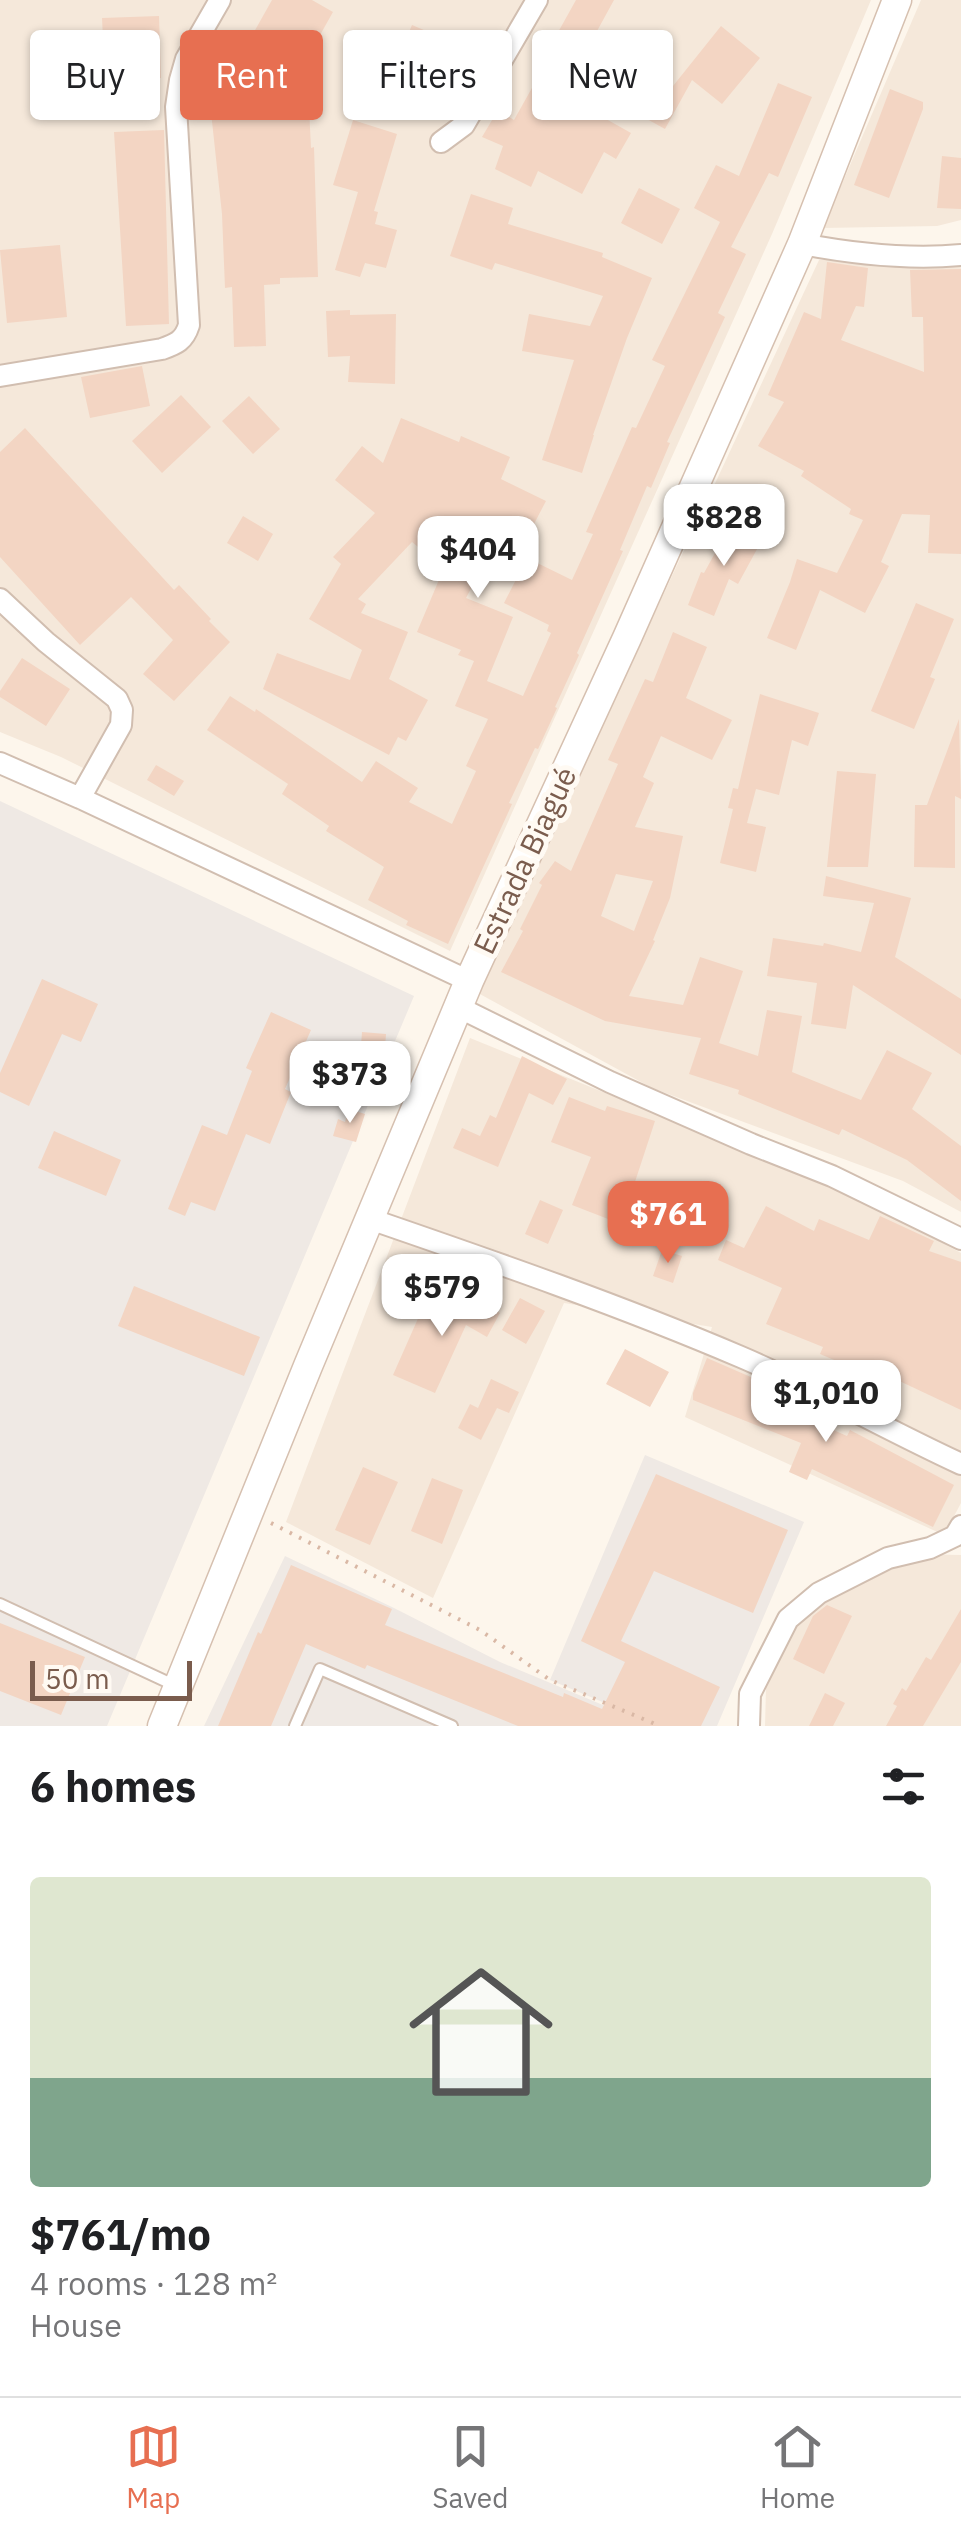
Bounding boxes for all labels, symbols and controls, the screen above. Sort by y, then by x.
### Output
chip: Buy [30,30,160,120]
chip: Rent [180,30,323,120]
chip: Filters [343,30,512,120]
chip: New [532,30,673,120]
pin: $828 [665,484,783,569]
text: $828 [686,495,762,537]
pin: $404 [419,516,537,601]
text: $404 [440,527,516,569]
street label: Estrada Biagué [464,760,584,960]
pin: $373 [291,1041,409,1126]
text: $373 [312,1052,388,1094]
pin: $761 [609,1181,727,1266]
text: $761 [630,1192,706,1234]
pin: $579 [383,1254,501,1339]
text: $579 [404,1265,480,1307]
pin: $1,010 [745,1360,907,1445]
text: $1,010 [773,1371,879,1413]
scale bar [30,1656,192,1700]
text: 50 m [45,1660,110,1697]
text: 6 homes [30,1759,196,1814]
icon: filters [876,1759,931,1814]
icon: home [391,1942,571,2122]
text: $761/mo [30,2207,211,2262]
text: 4 rooms · 128 m² [30,2262,277,2304]
text: House [30,2304,122,2346]
tab: Map [126,2419,181,2516]
tab: Saved [432,2419,508,2516]
tab: Home [760,2419,835,2516]

